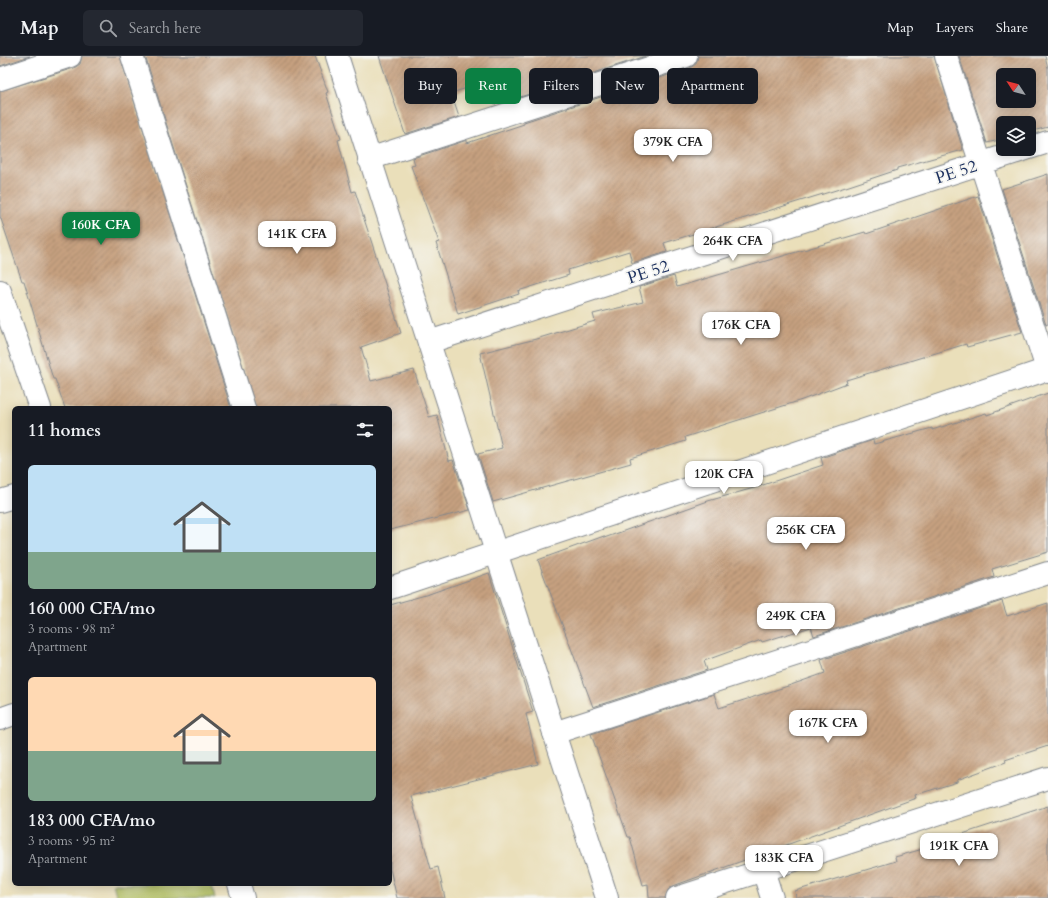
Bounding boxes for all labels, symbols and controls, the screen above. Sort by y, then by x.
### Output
search box [83,10,363,46]
text: Map [20,15,59,41]
icon: search [97,17,119,39]
text: Search here [129,18,201,38]
text: Map [887,18,914,37]
text: Layers [936,18,974,37]
text: Share [996,18,1028,37]
chip: Buy [404,68,457,104]
chip: Rent [465,68,521,104]
chip: Filters [529,68,593,104]
chip: New [601,68,659,104]
chip: Apartment [667,68,758,104]
north arrow [996,68,1036,108]
map controls [996,68,1036,156]
button: layers [996,116,1036,156]
pin: 379K CFA [632,129,714,163]
text: 379K CFA [643,133,703,151]
street label: PE 52 [932,154,980,190]
pin: 160K CFA [60,212,142,246]
text: 160K CFA [71,216,131,234]
pin: 141K CFA [256,221,338,255]
text: 141K CFA [267,225,327,243]
pin: 264K CFA [692,228,774,262]
text: 264K CFA [703,232,763,250]
street label: PE 52 [624,254,672,290]
pin: 176K CFA [700,312,782,346]
text: 176K CFA [711,316,771,334]
text: 11 homes [28,419,101,442]
icon: filters [354,419,376,441]
pin: 120K CFA [683,461,765,495]
text: 120K CFA [694,465,754,483]
icon: home [166,491,238,563]
pin: 256K CFA [765,517,847,551]
text: 256K CFA [776,521,836,539]
text: 160 000 CFA/mo [28,597,155,620]
pin: 249K CFA [755,603,837,637]
text: 249K CFA [766,607,826,625]
text: 3 rooms · 98 m² [28,620,115,638]
text: Apartment [28,638,87,656]
icon: home [166,703,238,775]
pin: 167K CFA [787,710,869,744]
text: 167K CFA [798,714,858,732]
text: 183 000 CFA/mo [28,809,155,832]
text: 3 rooms · 95 m² [28,832,115,850]
pin: 191K CFA [918,833,1000,867]
text: 191K CFA [929,837,989,855]
pin: 183K CFA [743,845,825,879]
text: 183K CFA [754,849,814,867]
text: Apartment [28,850,87,868]

